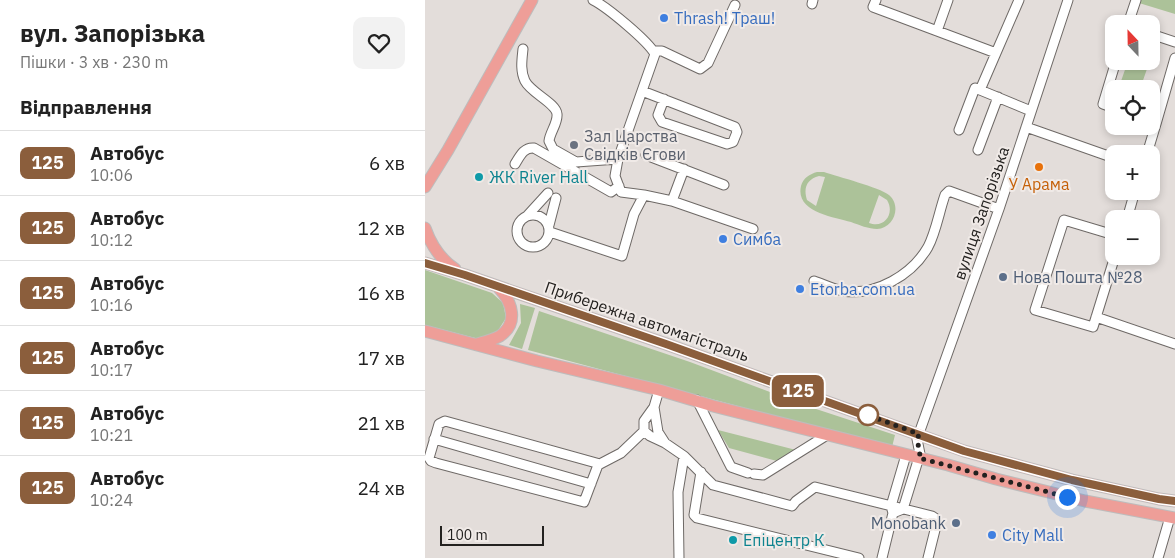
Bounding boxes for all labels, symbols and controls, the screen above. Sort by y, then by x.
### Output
place label: Thrash! Траш! [674,8,775,28]
marker: Thrash! Траш! [658,12,670,24]
north arrow [1105,15,1160,70]
map controls [1105,15,1160,265]
text: вул. Запорізька [20,17,205,49]
button: heart [353,17,405,69]
text: Пішки · 3 хв · 230 m [20,52,169,72]
button: locate [1105,80,1160,135]
text: Відправлення [20,95,152,119]
place label: Зал Царства Свідків Єгови [584,126,686,164]
marker: Зал Царства Свідків Єгови [568,139,580,151]
text: Автобус [90,141,164,165]
street label: вулиця Запорізька [949,143,1013,282]
button: + [1105,145,1160,200]
text: 125 [31,151,64,174]
text: 6 хв [369,151,405,175]
marker: У Арама [1033,161,1045,173]
text: 10:06 [90,165,133,185]
place label: ЖК River Hall [489,167,588,187]
marker: ЖК River Hall [473,171,485,183]
place label: У Арама [1008,174,1070,194]
text: Автобус [90,206,164,230]
button: − [1105,210,1160,265]
text: 125 [31,216,64,239]
text: 12 хв [357,216,405,240]
place label: Симба [733,229,782,249]
text: 10:12 [90,230,133,250]
marker: Симба [717,233,729,245]
place label: Нова Пошта №28 [1013,267,1143,287]
text: Автобус [90,271,164,295]
marker: Нова Пошта №28 [997,271,1009,283]
street label: Прибережна автомагістраль [542,277,752,365]
place label: Etorba.com.ua [810,279,915,299]
text: 125 [31,281,64,304]
text: 16 хв [357,281,405,305]
marker: Etorba.com.ua [794,283,806,295]
text: 10:16 [90,295,133,315]
text: Автобус [90,336,164,360]
text: 125 [31,346,64,369]
text: 17 хв [357,346,405,370]
text: 10:17 [90,360,133,380]
line badge: 125 [769,375,827,407]
text: 125 [782,379,814,402]
text: Автобус [90,401,164,425]
unlabelled marker [857,404,879,426]
text: 125 [31,411,64,434]
text: 21 хв [357,411,405,435]
text: 10:21 [90,425,133,445]
text: Автобус [90,466,164,490]
text: 125 [31,476,64,499]
text: 24 хв [357,476,405,500]
your location [1055,485,1080,510]
text: 10:24 [90,490,133,510]
place label: Monobank [871,513,947,533]
marker: Monobank [950,517,962,529]
scale bar [440,523,544,546]
place label: City Mall [1002,525,1063,545]
text: 100 m [447,526,488,544]
marker: City Mall [986,529,998,541]
place label: Епіцентр К [743,530,825,550]
marker: Епіцентр К [727,534,739,546]

